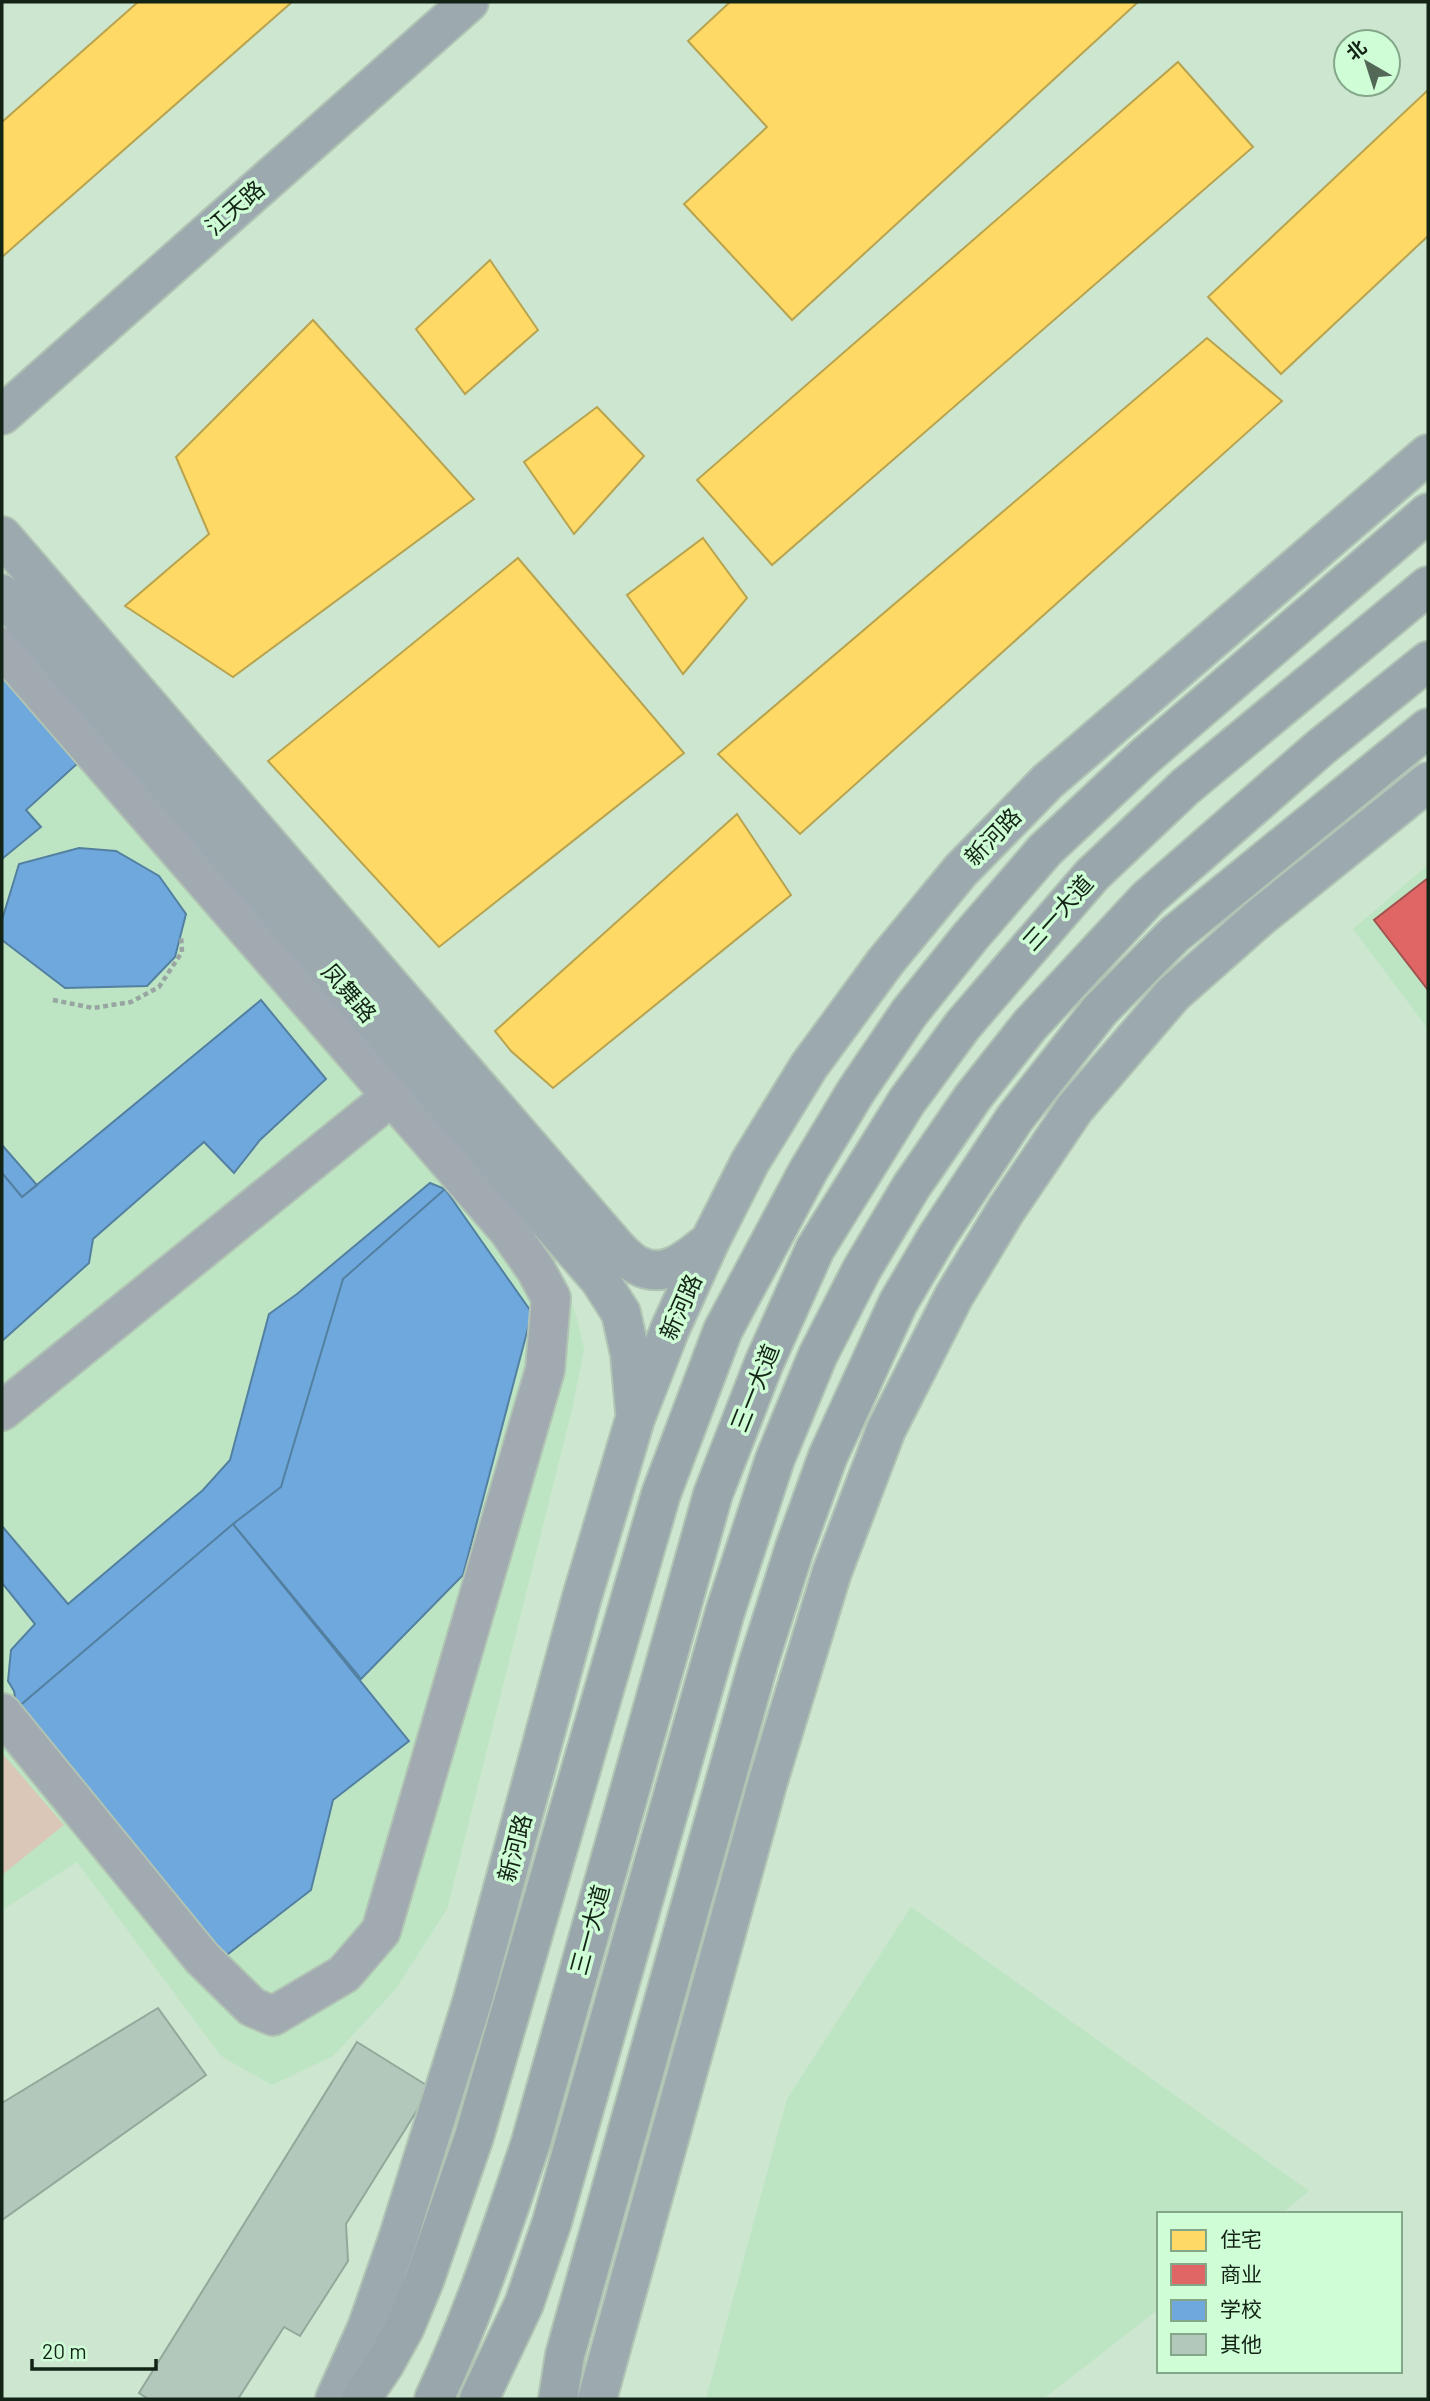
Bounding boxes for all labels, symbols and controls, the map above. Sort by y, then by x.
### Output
north arrow [1332,28,1402,98]
text: 北 [1341,34,1371,64]
street label: 江天路 [199,174,270,240]
street label: 新河路 [958,802,1026,871]
street label: 三一大道 [1016,869,1098,956]
street label: 凤舞路 [317,957,383,1028]
street label: 新河路 [653,1269,707,1344]
street label: 三一大道 [724,1340,784,1436]
street label: 新河路 [492,1811,536,1885]
street label: 三一大道 [564,1882,614,1978]
legend [1157,2212,1402,2373]
text: 住宅 [1220,2226,1262,2251]
text: 商业 [1220,2261,1262,2286]
text: 学校 [1220,2296,1262,2321]
scale bar [32,2328,156,2372]
text: 其他 [1220,2331,1262,2356]
text: 20 m [42,2338,87,2363]

